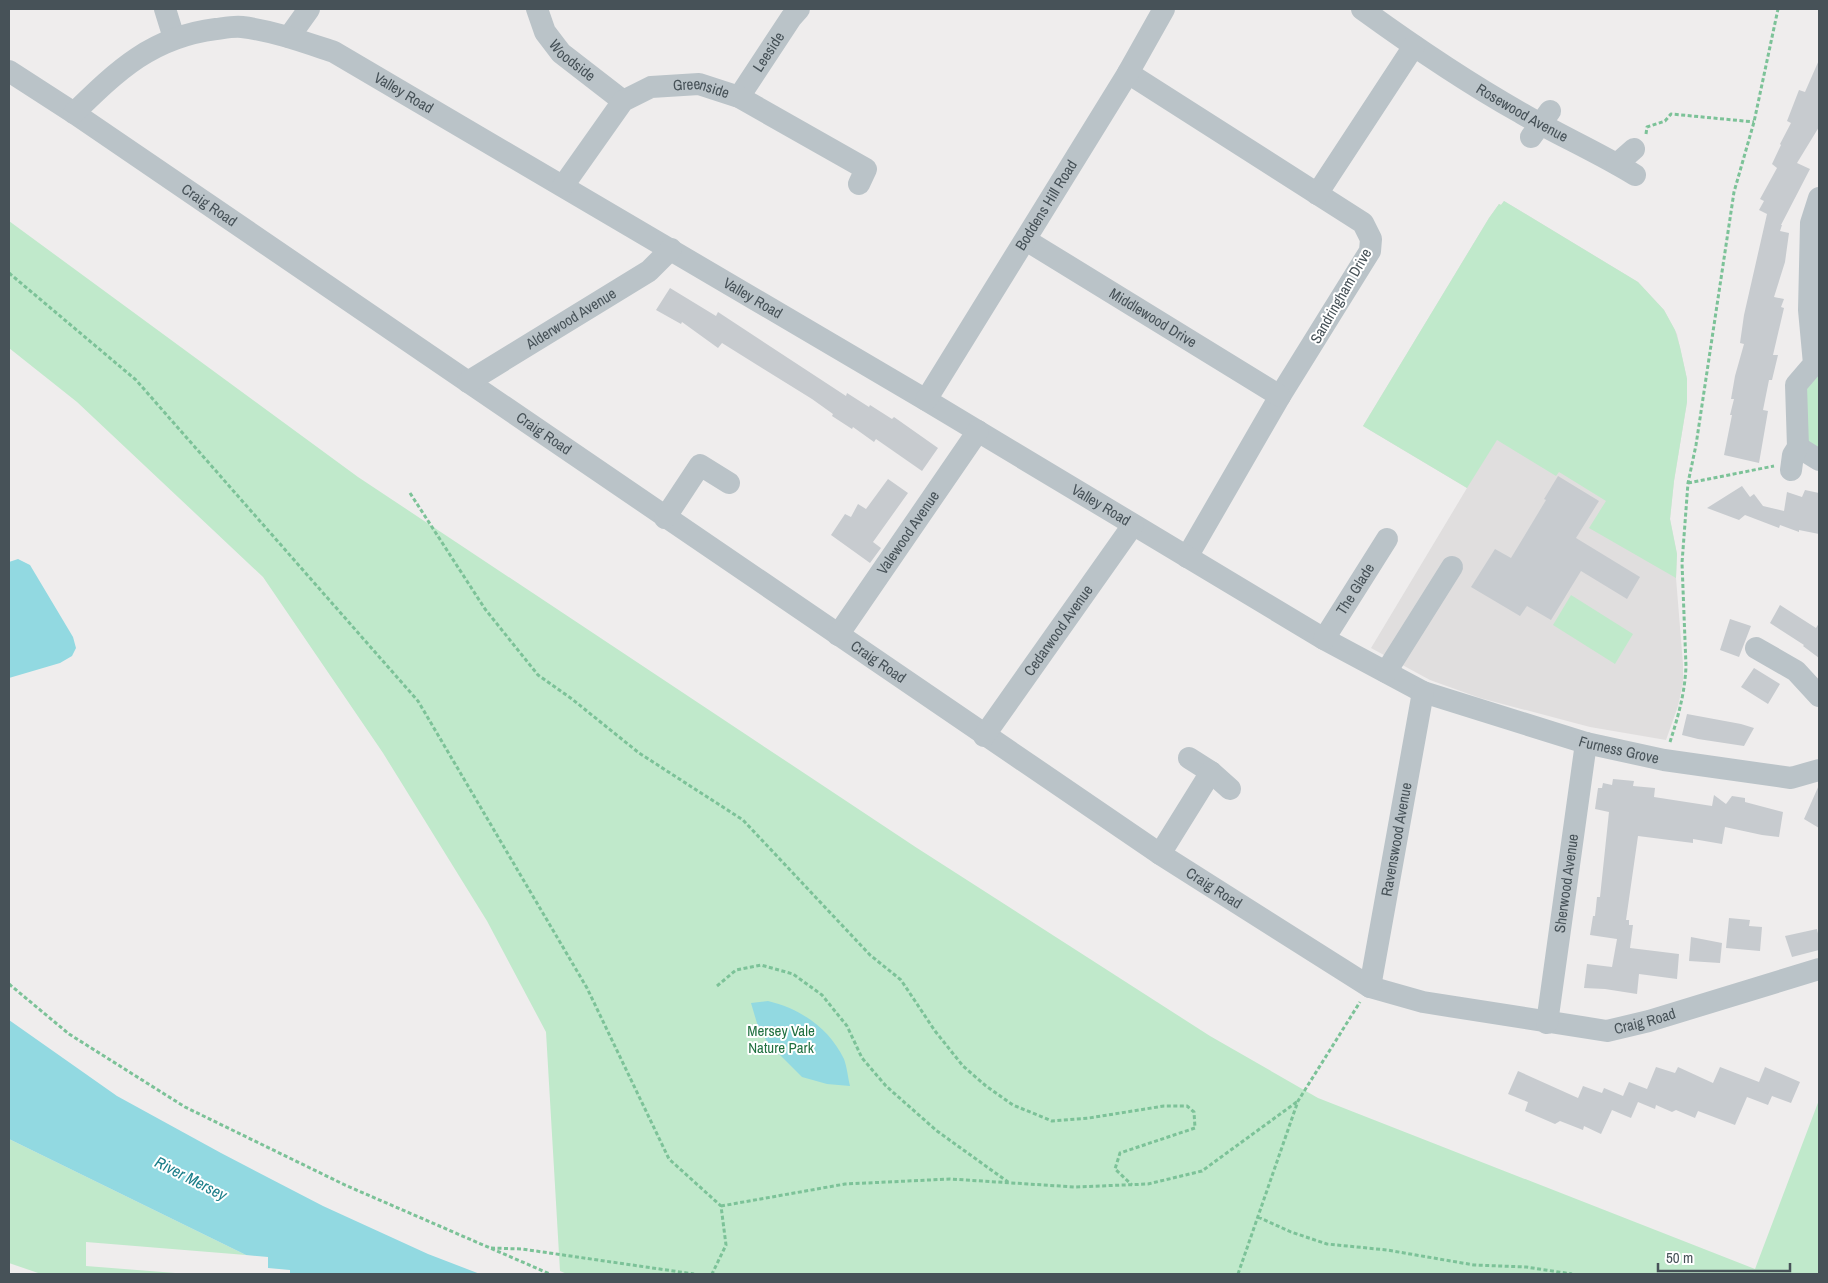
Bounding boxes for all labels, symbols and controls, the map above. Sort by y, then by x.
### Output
street label: Leeside [747,27,789,76]
street label: Woodside [544,35,600,86]
street label: Valley Road [370,67,437,118]
street label: Greenside [672,73,732,103]
street label: Rosewood Avenue [1472,78,1572,147]
street label: Boddens Hill Road [1010,156,1082,254]
street label: Craig Road [178,178,241,231]
street label: Sandringham Drive [1305,244,1376,347]
street label: Valley Road [719,272,787,323]
street label: Alderwood Avenue [521,283,620,355]
street label: Middlewood Drive [1105,283,1201,353]
street label: Craig Road [512,407,576,459]
street label: Valley Road [1068,479,1135,530]
street label: Valewood Avenue [872,486,944,579]
street label: The Glade [1331,559,1379,619]
street label: Cedarwood Avenue [1018,580,1098,680]
street label: Craig Road [847,635,910,688]
street label: Furness Grove [1576,730,1661,769]
street label: Ravenswood Avenue [1375,780,1417,898]
street label: Sherwood Avenue [1549,832,1583,934]
street label: Craig Road [1182,862,1246,913]
street label: Craig Road [1612,1003,1678,1039]
park label: Mersey Vale Nature Park [747,1020,815,1058]
water label: River Mersey [151,1150,232,1206]
scale bar [1658,1240,1790,1272]
text: 50 m [1666,1247,1693,1268]

